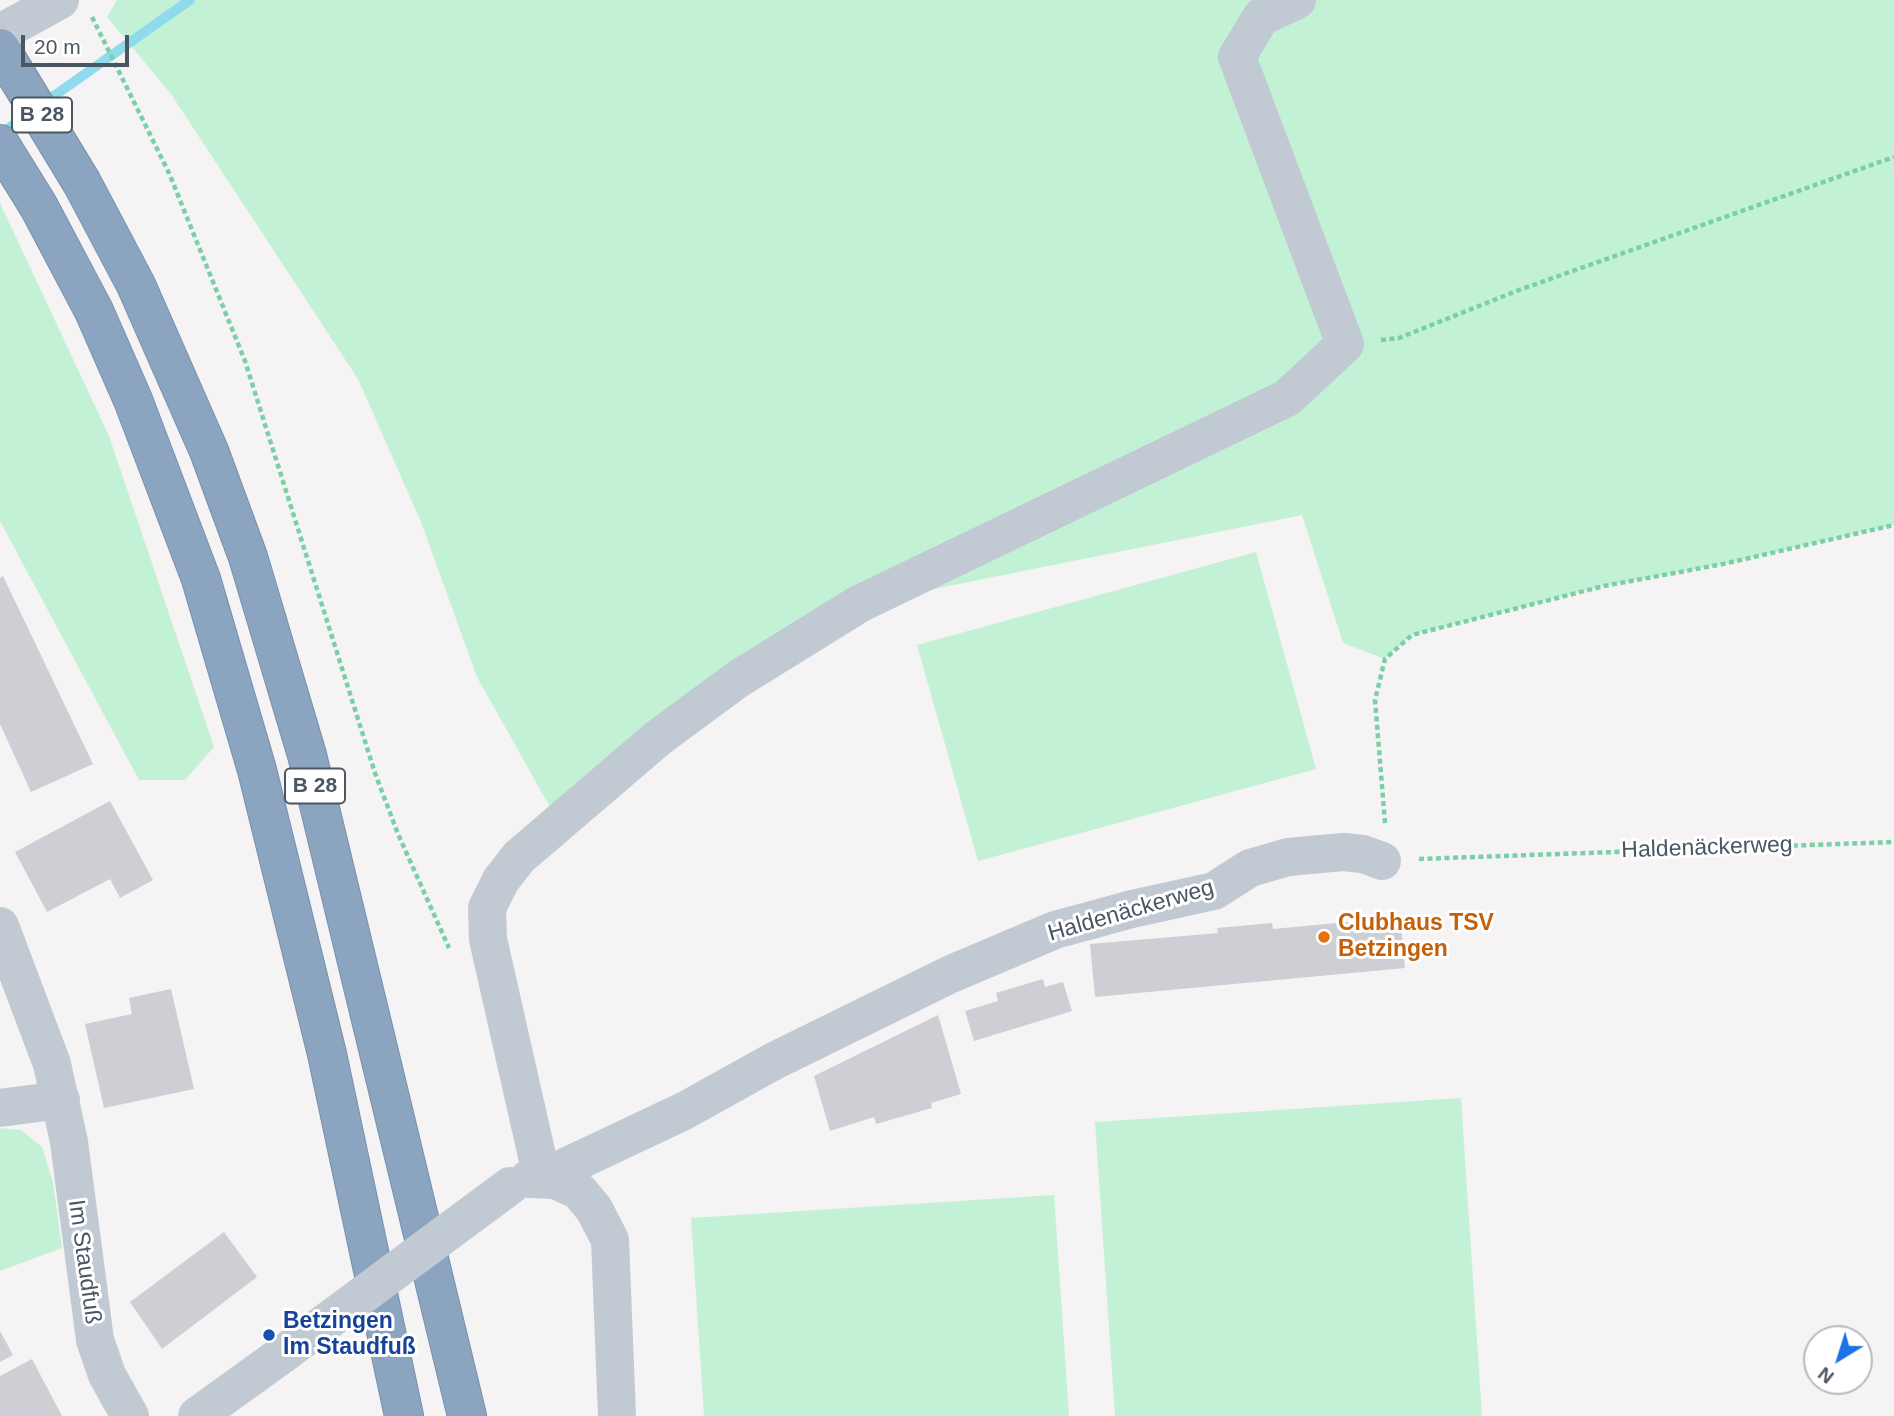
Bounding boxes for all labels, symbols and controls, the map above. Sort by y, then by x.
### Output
scale bar [24,21,133,65]
text: 20 m [34,35,81,58]
road number: B 28 [12,97,72,132]
road number: B 28 [285,768,345,804]
street label: Haldenäckerweg [1621,831,1793,865]
street label: Haldenäckerweg [1045,874,1217,948]
place label: Clubhaus TSV Betzingen [1338,910,1494,964]
marker: Clubhaus TSV Betzingen [1316,929,1332,945]
street label: Im Staudfuß [62,1198,106,1326]
place label: Betzingen Im Staudfuß [283,1308,416,1362]
north arrow [1803,1325,1873,1395]
marker: Betzingen Im Staudfuß [261,1327,277,1343]
text: N [1814,1363,1838,1388]

